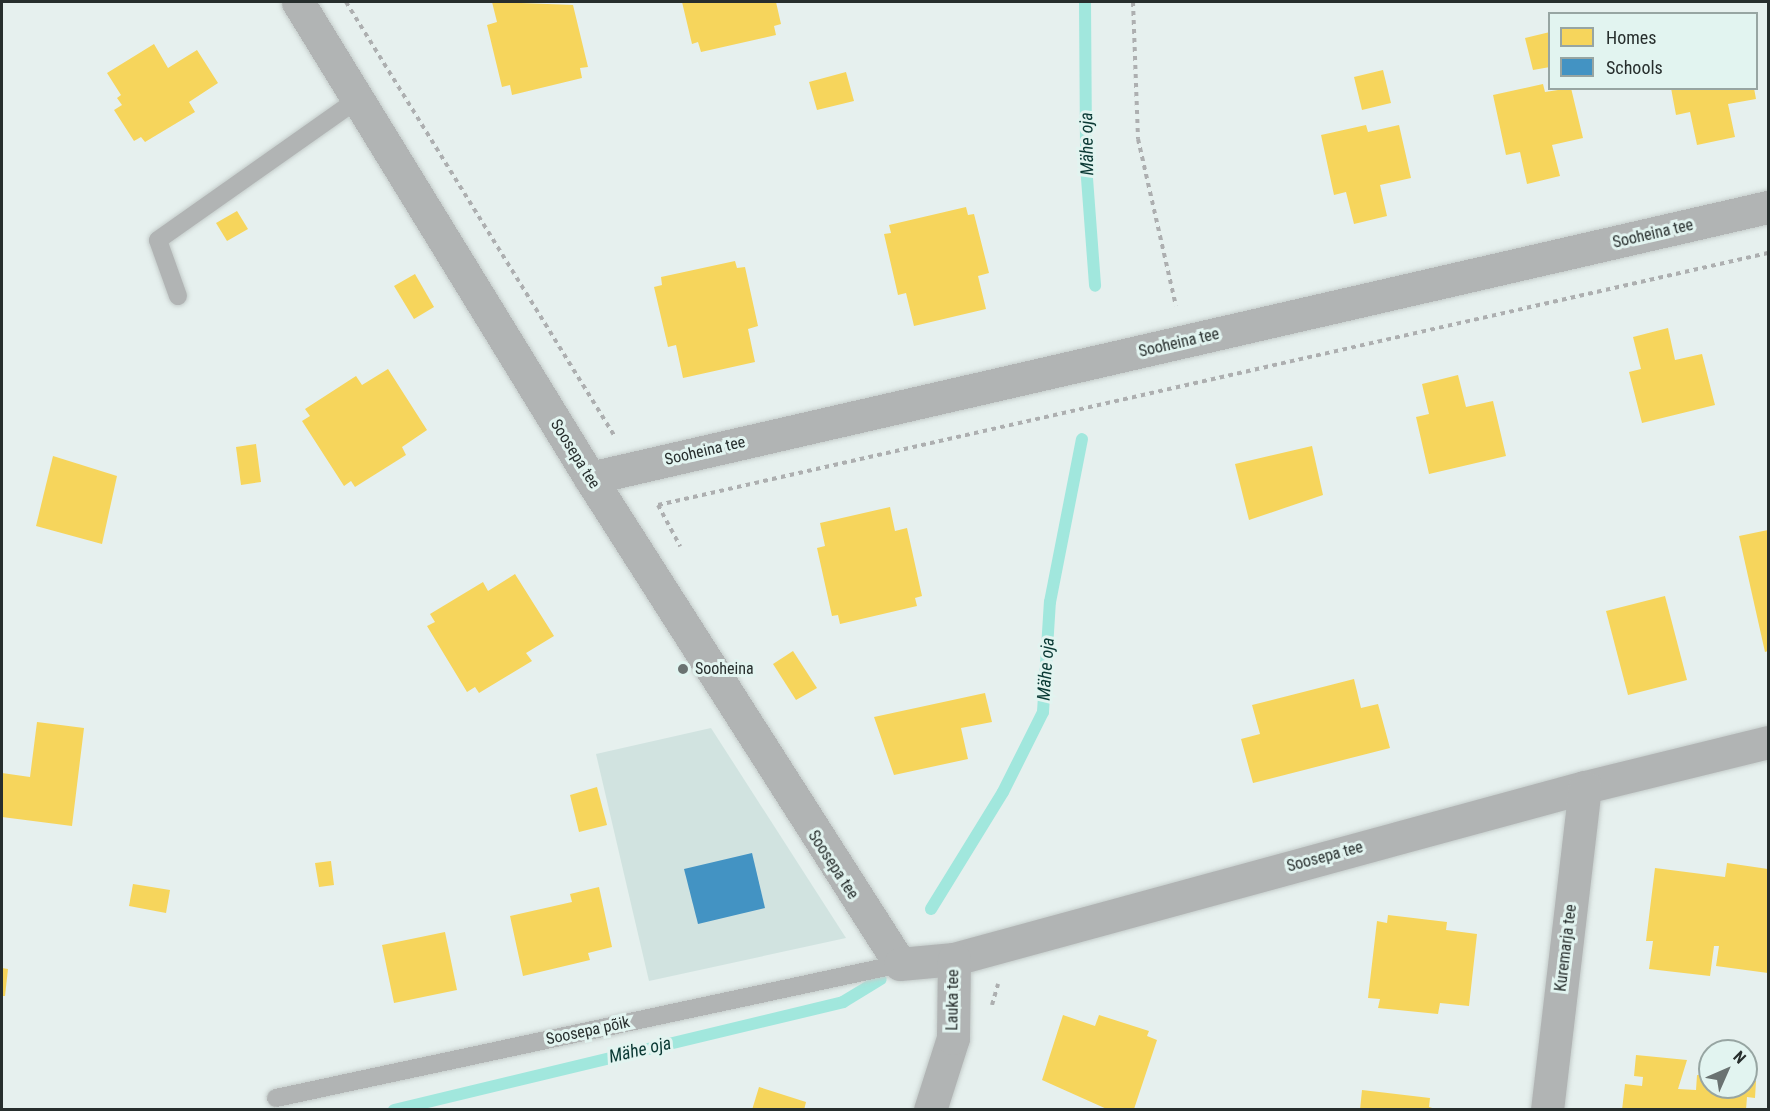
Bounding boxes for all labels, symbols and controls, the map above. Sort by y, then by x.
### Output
legend [1548,12,1758,90]
text: Homes [1606,27,1656,48]
text: Schools [1606,57,1663,78]
water label: Mähe oja [1076,112,1098,176]
street label: Sooheina tee [1611,215,1695,253]
street label: Sooheina tee [1137,324,1221,362]
street label: Soosepa tee [546,416,604,492]
street label: Sooheina tee [663,432,747,470]
water label: Mähe oja [1033,637,1059,701]
place label: Sooheina [695,659,754,679]
marker: Sooheina [676,662,690,676]
street label: Soosepa tee [804,827,862,903]
street label: Soosepa tee [1285,838,1365,876]
street label: Kuremarja tee [1551,903,1581,993]
street label: Lauka tee [943,969,963,1031]
street label: Soosepa põik [544,1013,632,1049]
water label: Mähe oja [607,1032,673,1068]
north arrow [1698,1039,1758,1099]
text: N [1729,1047,1750,1068]

